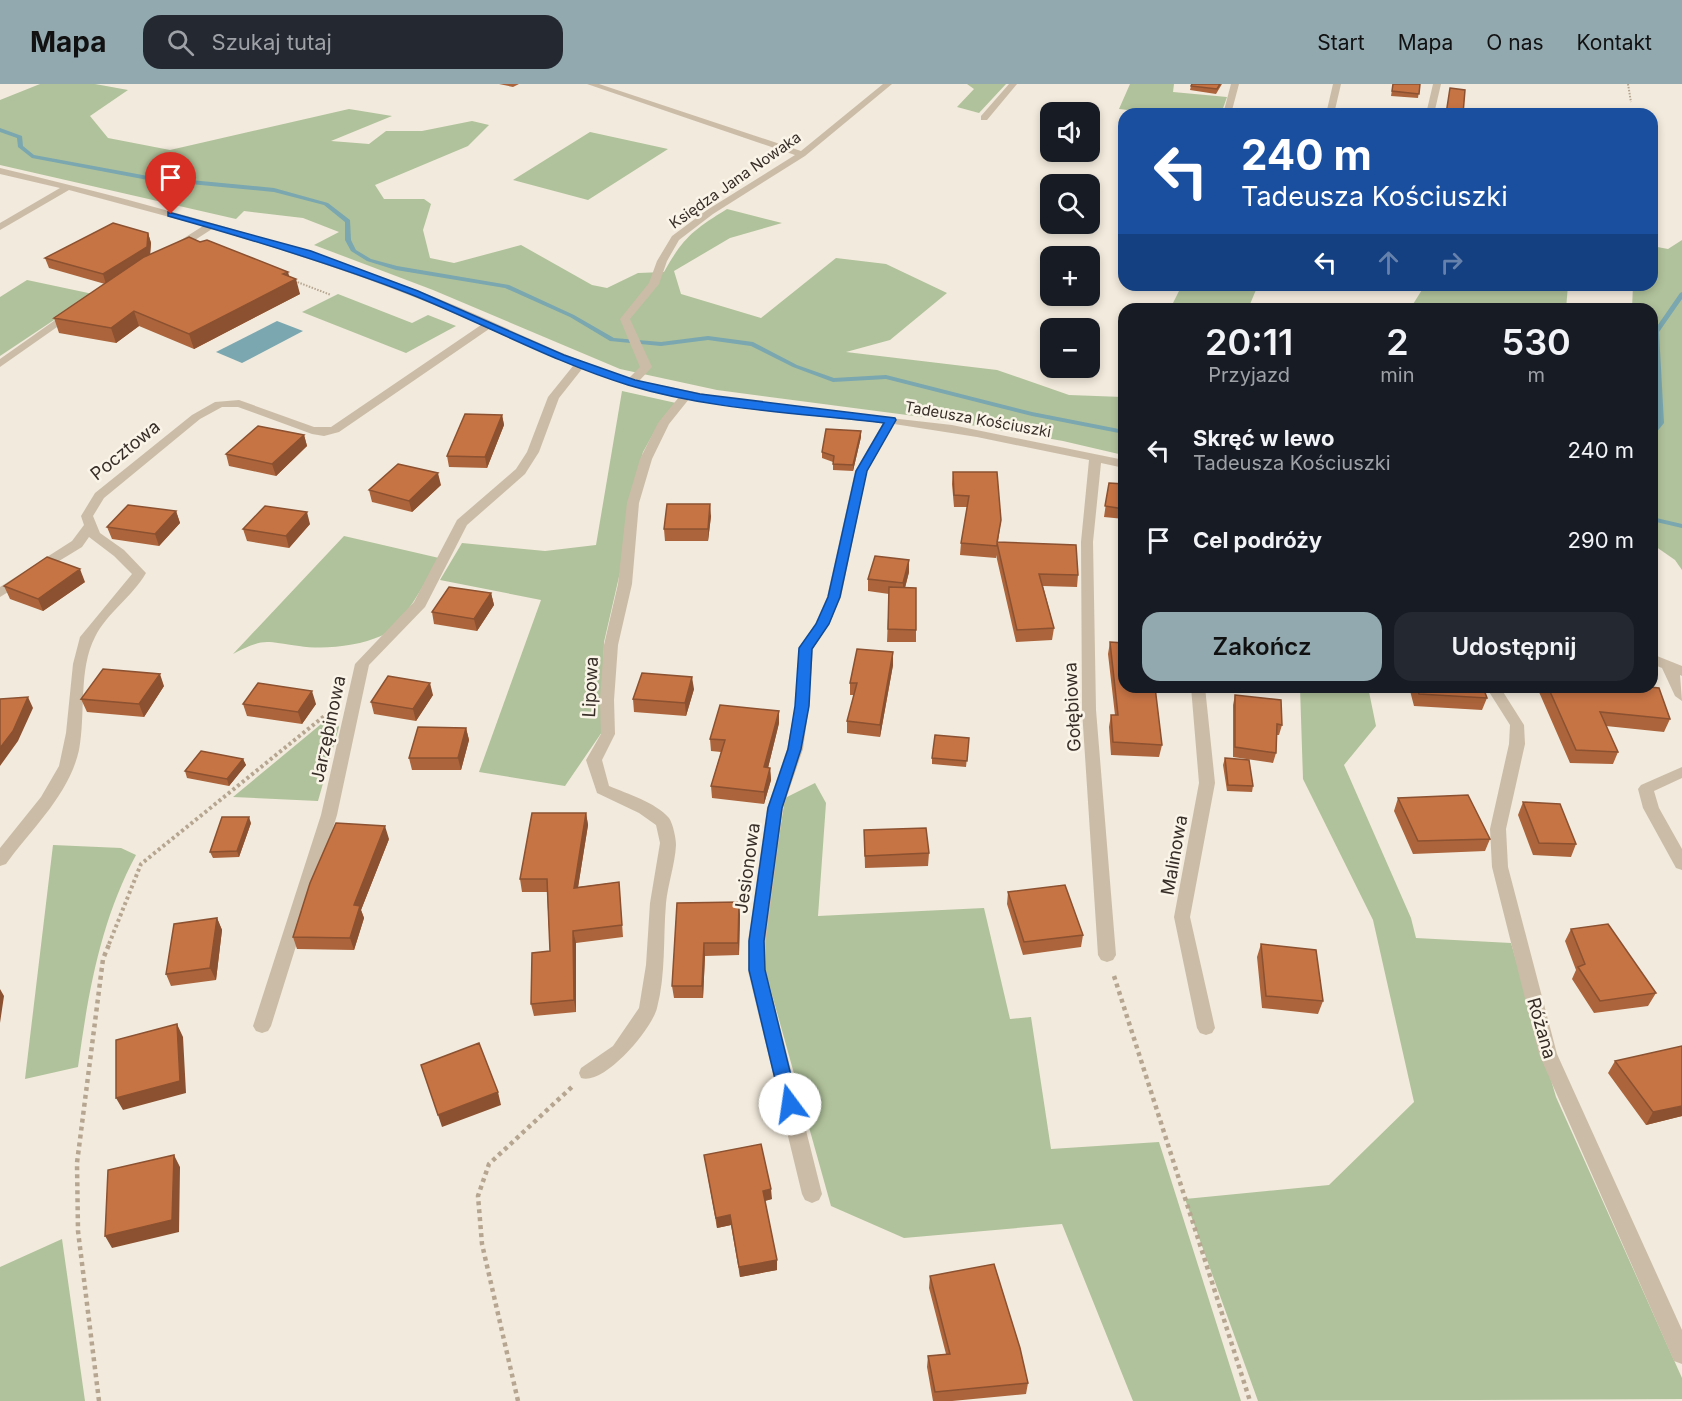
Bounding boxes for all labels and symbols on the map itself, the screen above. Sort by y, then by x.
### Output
street label: Księdza Jana Nowaka [666,127,804,233]
pin [145,152,196,214]
street label: Tadeusza Kościuszki [903,397,1053,441]
street label: Pocztowa [86,416,164,484]
street label: Lipowa [578,656,602,718]
street label: Gołębiowa [1059,662,1085,752]
street label: Jarzębinowa [306,674,350,784]
street label: Malinowa [1157,813,1191,897]
street label: Jesionowa [730,821,764,915]
street label: Różana [1523,995,1561,1061]
position arrow [758,1072,822,1136]

